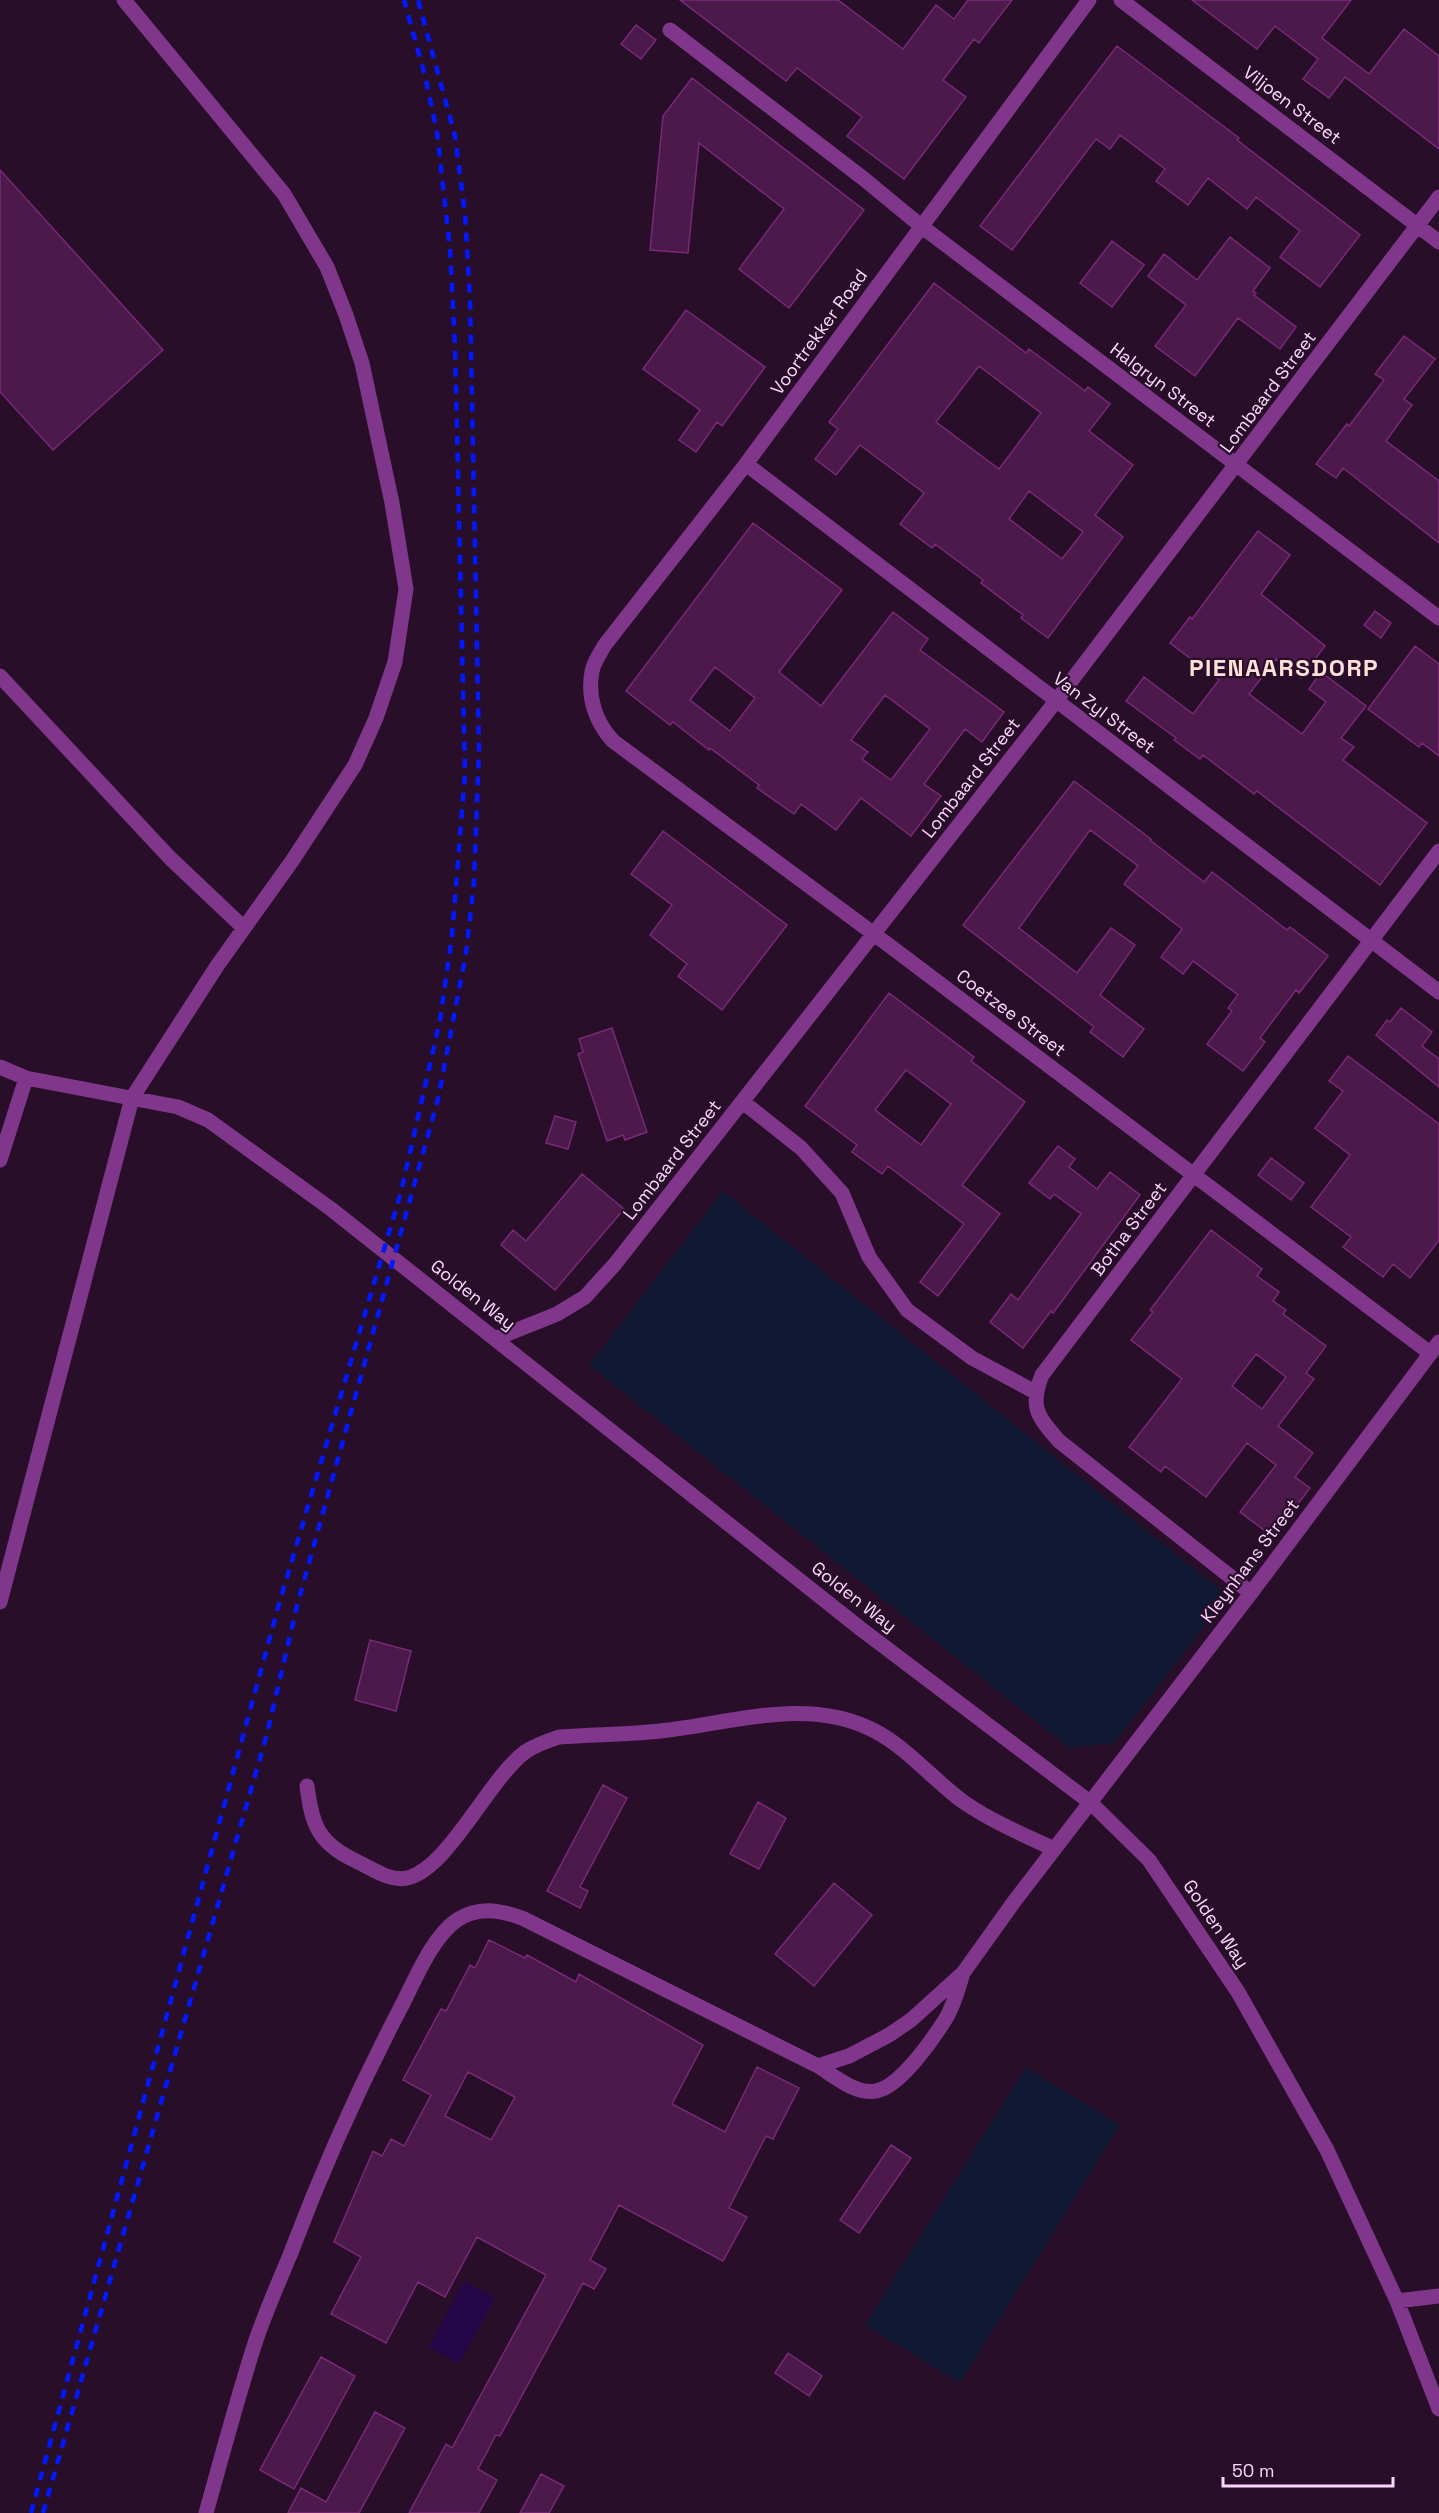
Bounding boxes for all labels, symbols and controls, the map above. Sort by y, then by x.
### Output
street label: Viljoen Street [1239,60,1346,149]
street label: Voortrekker Road [765,264,872,399]
street label: Lombaard Street [1214,326,1321,457]
street label: Halgryn Street [1106,337,1221,432]
district label: PIENAARSDORP [1189,652,1379,683]
street label: Van Zyl Street [1049,667,1160,758]
street label: Lombaard Street [916,713,1025,842]
street label: Coetzee Street [952,964,1071,1061]
street label: Lombaard Street [617,1095,726,1224]
street label: Botha Street [1086,1177,1171,1280]
street label: Golden Way [426,1254,521,1335]
street label: Kleynhans Street [1195,1494,1304,1627]
street label: Golden Way [807,1556,902,1637]
street label: Golden Way [1178,1875,1254,1972]
scale bar [1223,2450,1392,2488]
text: 50 m [1232,2459,1274,2482]

